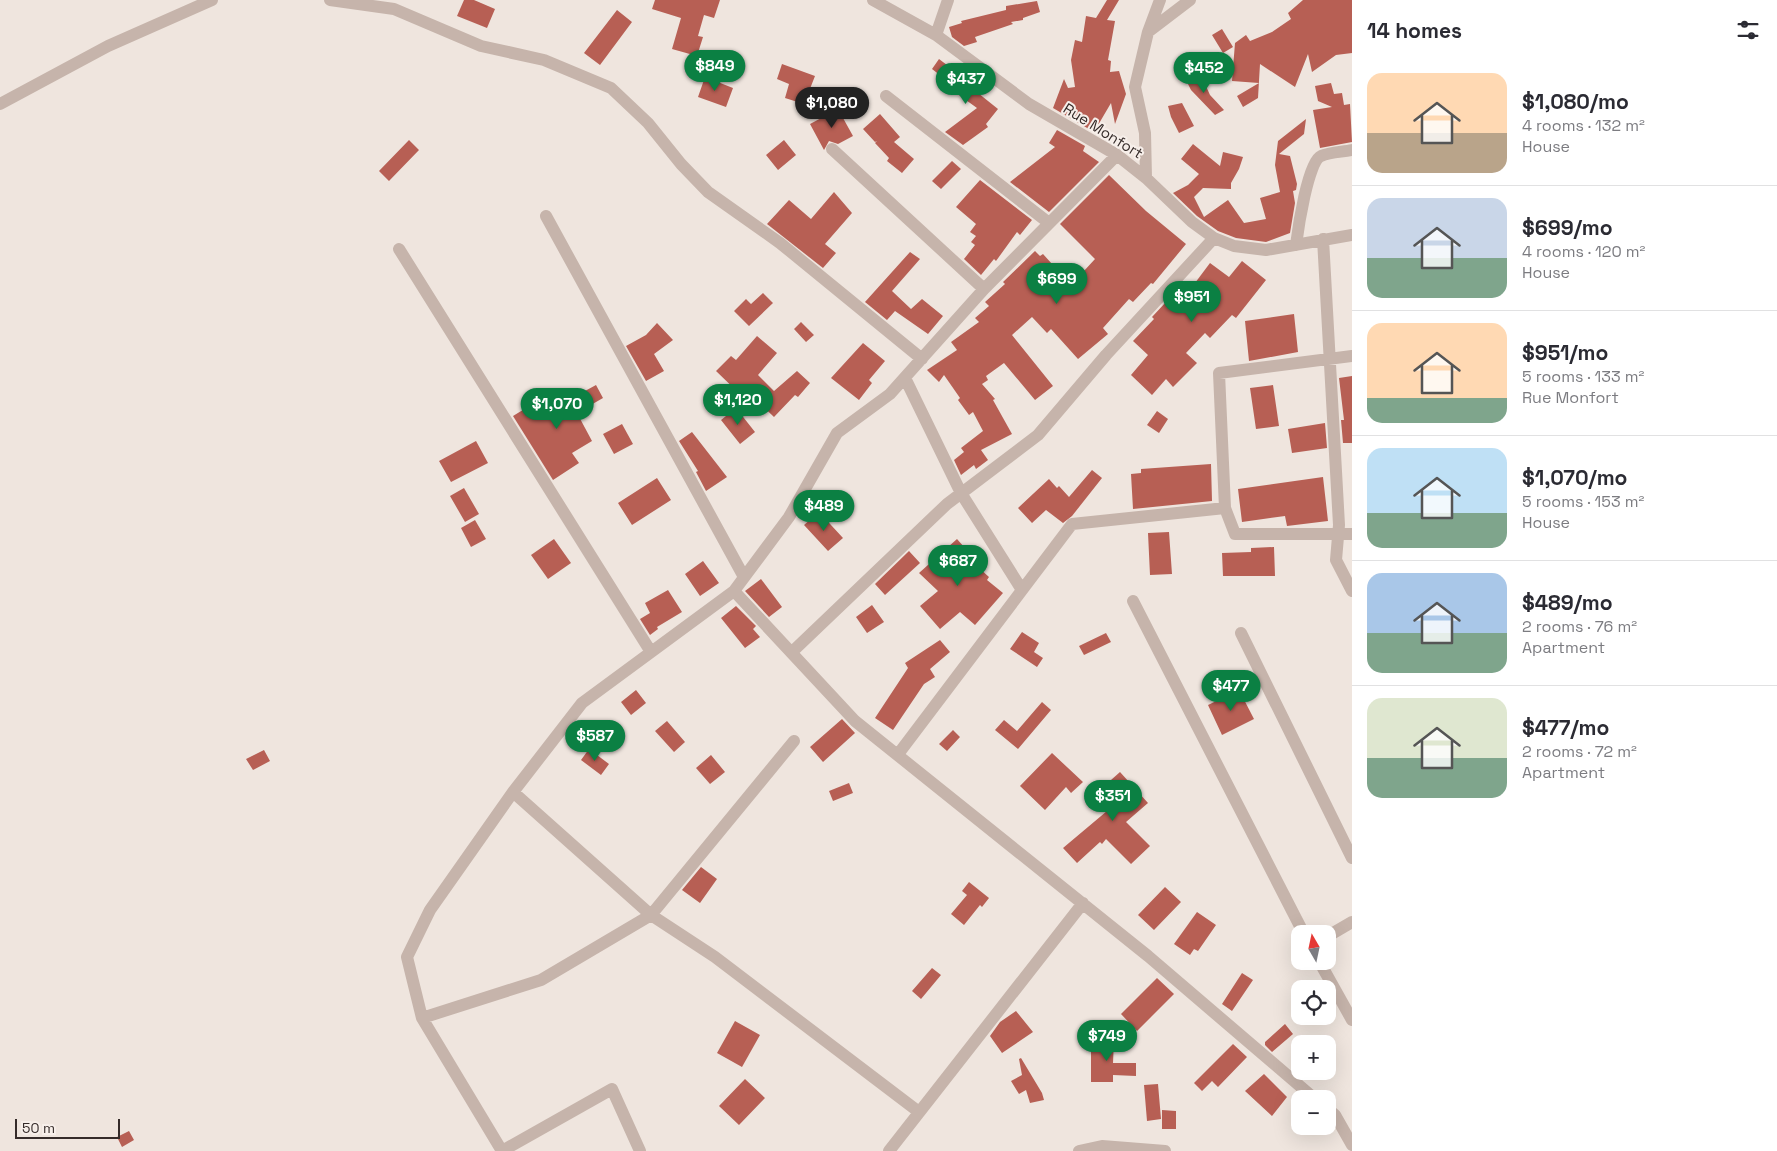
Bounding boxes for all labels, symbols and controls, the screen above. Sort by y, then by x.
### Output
icon: filters [1734,16,1762,44]
text: 14 homes [1367,17,1462,44]
pin: $849 [685,49,745,92]
pin: $452 [1174,52,1234,94]
text: $849 [695,55,735,76]
text: $452 [1185,57,1223,78]
pin: $437 [936,62,996,105]
text: $437 [947,68,985,89]
pin: $1,080 [791,86,873,129]
text: $1,080/mo [1522,88,1629,115]
text: $1,080 [806,92,858,113]
icon: home [1407,93,1467,153]
street label: Rue Monfort [1060,98,1147,163]
text: 4 rooms · 132 m² [1522,115,1645,136]
text: House [1522,136,1570,157]
text: $699/mo [1522,214,1613,241]
icon: home [1407,218,1467,278]
text: 4 rooms · 120 m² [1522,241,1645,262]
pin: $699 [1027,262,1087,305]
text: House [1522,262,1570,283]
text: $699 [1037,268,1077,289]
pin: $951 [1162,280,1222,323]
text: $951 [1174,286,1210,307]
text: $951/mo [1522,339,1608,366]
icon: home [1407,343,1467,403]
text: 5 rooms · 133 m² [1522,366,1644,387]
pin: $1,120 [697,384,779,426]
text: Rue Monfort [1522,387,1619,408]
pin: $1,070 [516,388,598,430]
text: $1,120 [714,389,762,410]
text: $1,070 [532,393,582,414]
text: $1,070/mo [1522,464,1627,491]
icon: home [1407,468,1467,528]
pin: $489 [794,490,854,532]
text: 5 rooms · 153 m² [1522,491,1644,512]
text: $489 [804,495,844,516]
text: House [1522,512,1570,533]
pin: $687 [928,544,988,587]
text: $687 [939,550,977,571]
text: $489/mo [1522,589,1613,616]
icon: home [1407,593,1467,653]
text: 2 rooms · 76 m² [1522,616,1637,637]
text: Apartment [1522,637,1605,658]
pin: $477 [1201,670,1261,712]
text: $477 [1213,675,1249,696]
text: $477/mo [1522,714,1609,741]
icon: home [1407,718,1467,778]
pin: $587 [565,720,625,762]
text: $587 [576,725,614,746]
text: 2 rooms · 72 m² [1522,741,1637,762]
text: Apartment [1522,762,1605,783]
pin: $351 [1083,780,1143,822]
text: $351 [1095,785,1131,806]
north arrow [1291,925,1336,970]
map controls [1291,925,1336,1135]
button: locate [1291,980,1336,1025]
pin: $749 [1077,1020,1137,1062]
text: $749 [1088,1025,1126,1046]
button: + [1291,1035,1336,1080]
button: − [1291,1090,1336,1135]
scale bar [15,1116,120,1139]
text: 50 m [22,1119,55,1137]

